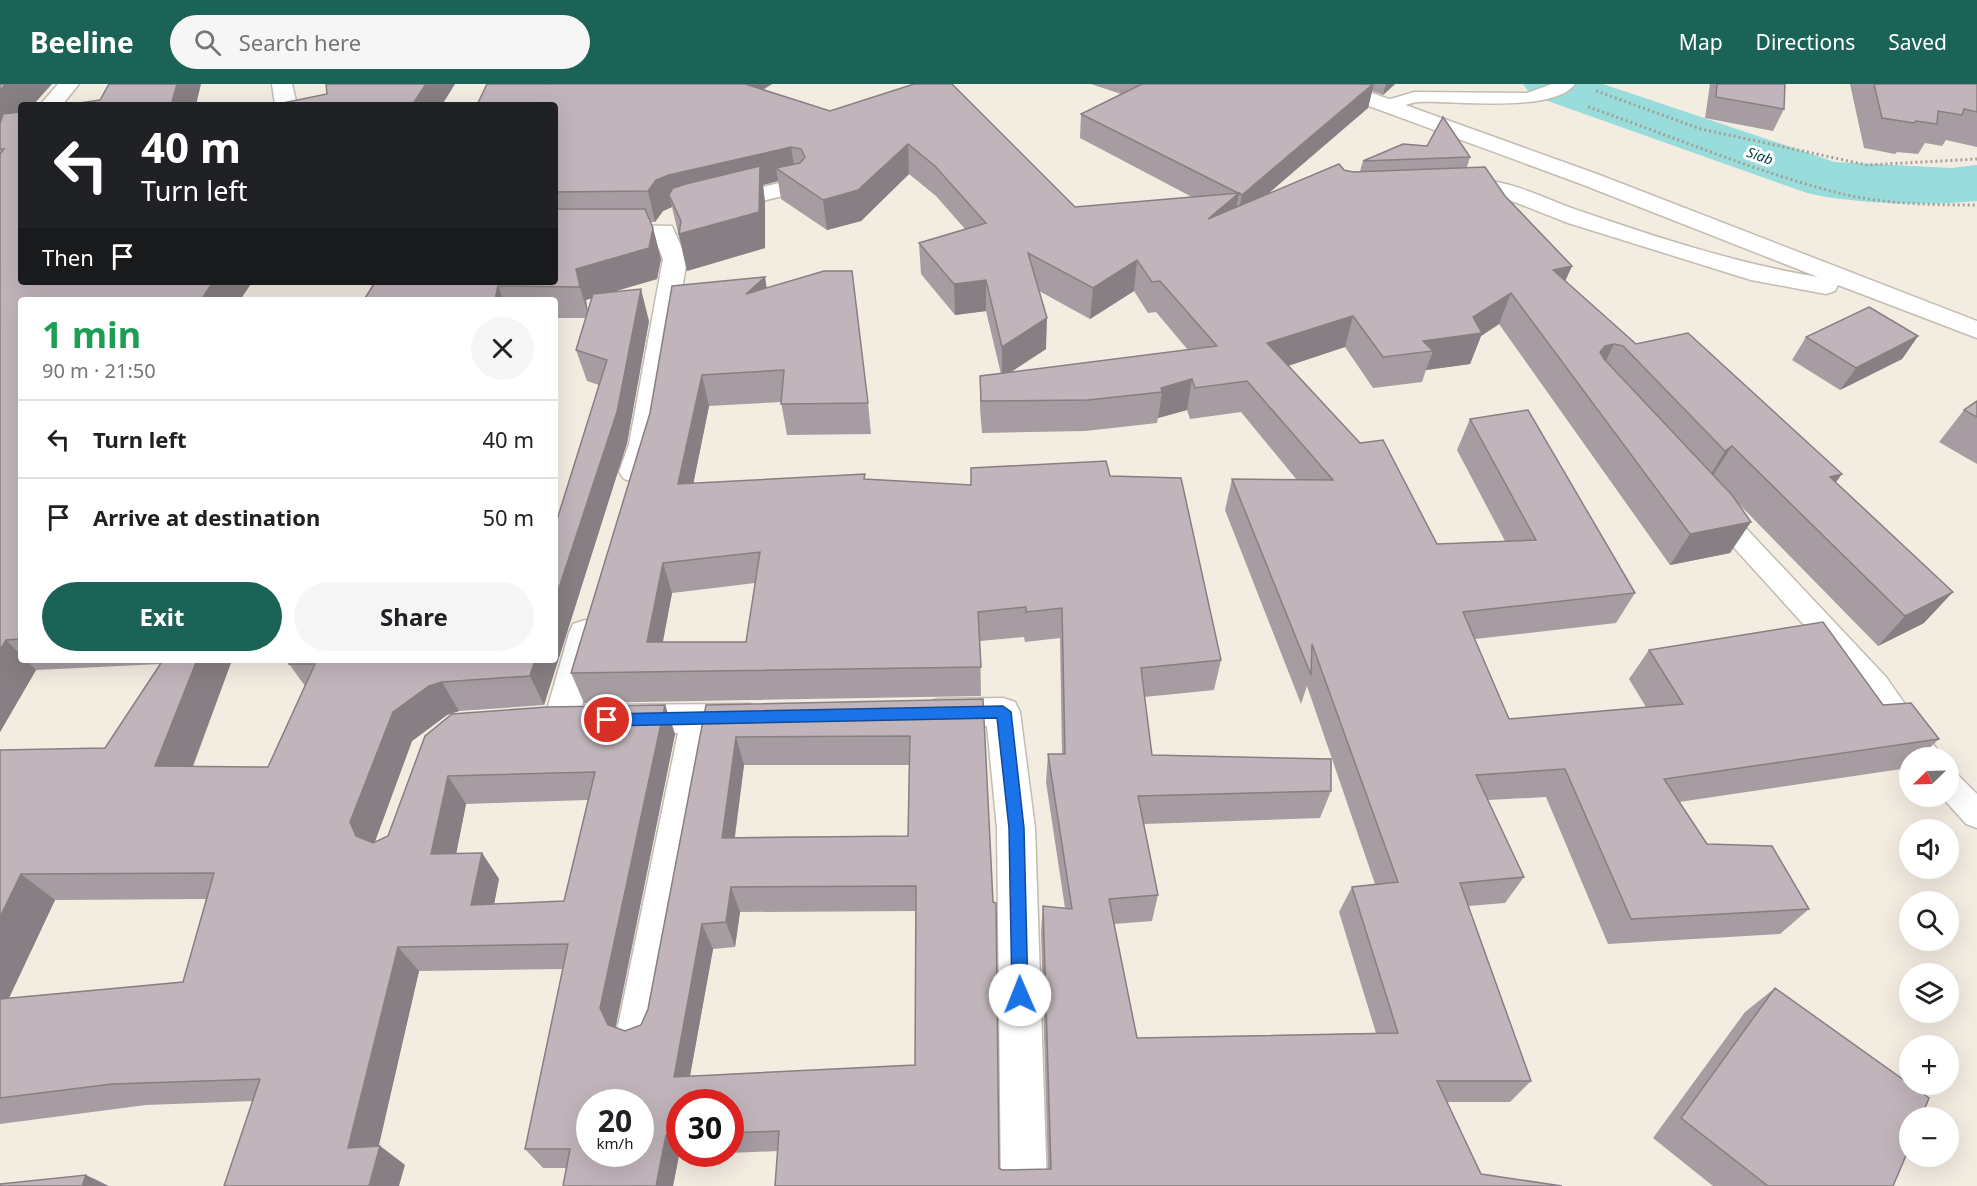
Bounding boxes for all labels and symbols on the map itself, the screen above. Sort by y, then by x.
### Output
water label: Siab [1744,142,1776,169]
pin [581,694,632,745]
north arrow [1899,747,1959,807]
position arrow [988,963,1052,1027]
speed limit sign: 30 [666,1089,744,1167]

